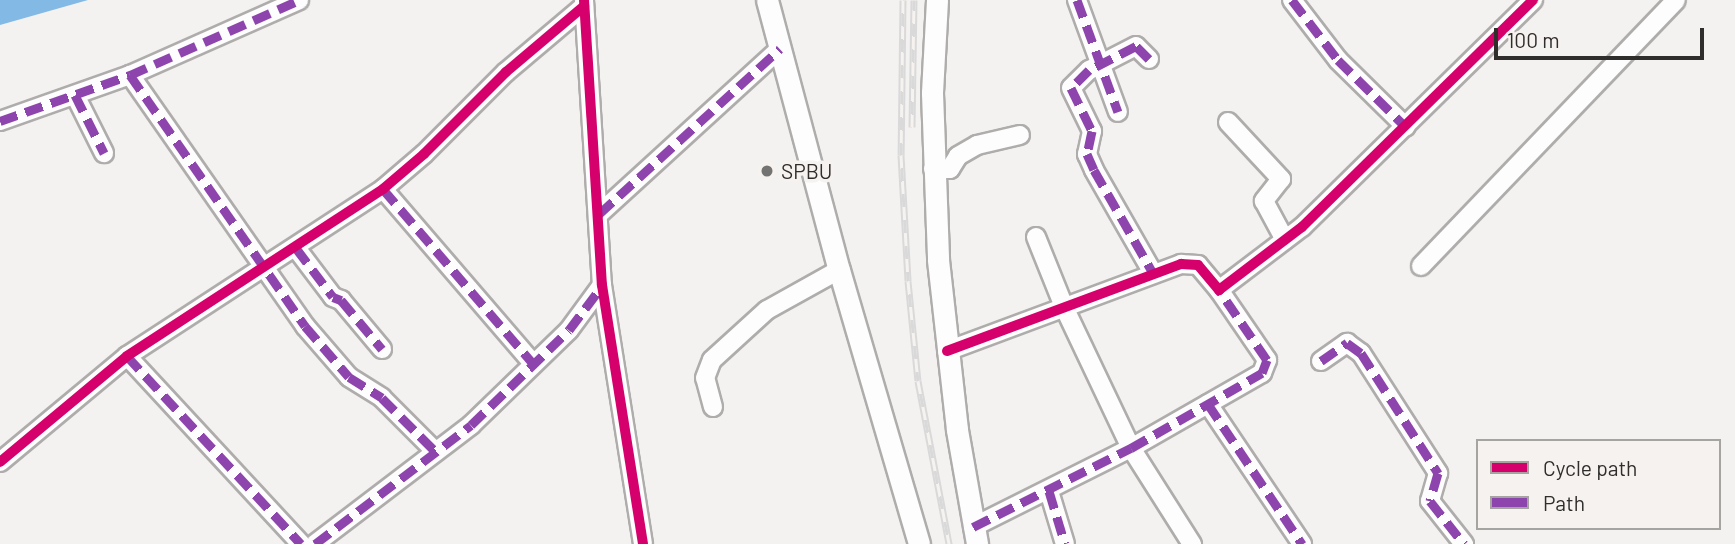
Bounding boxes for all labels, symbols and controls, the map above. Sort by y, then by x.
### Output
scale bar [1497,14,1707,58]
text: 100 m [1507,27,1560,52]
place label: SPBU [781,158,832,184]
marker: SPBU [759,163,775,179]
legend [1476,439,1721,530]
text: Cycle path [1543,455,1637,480]
text: Path [1543,490,1585,515]

